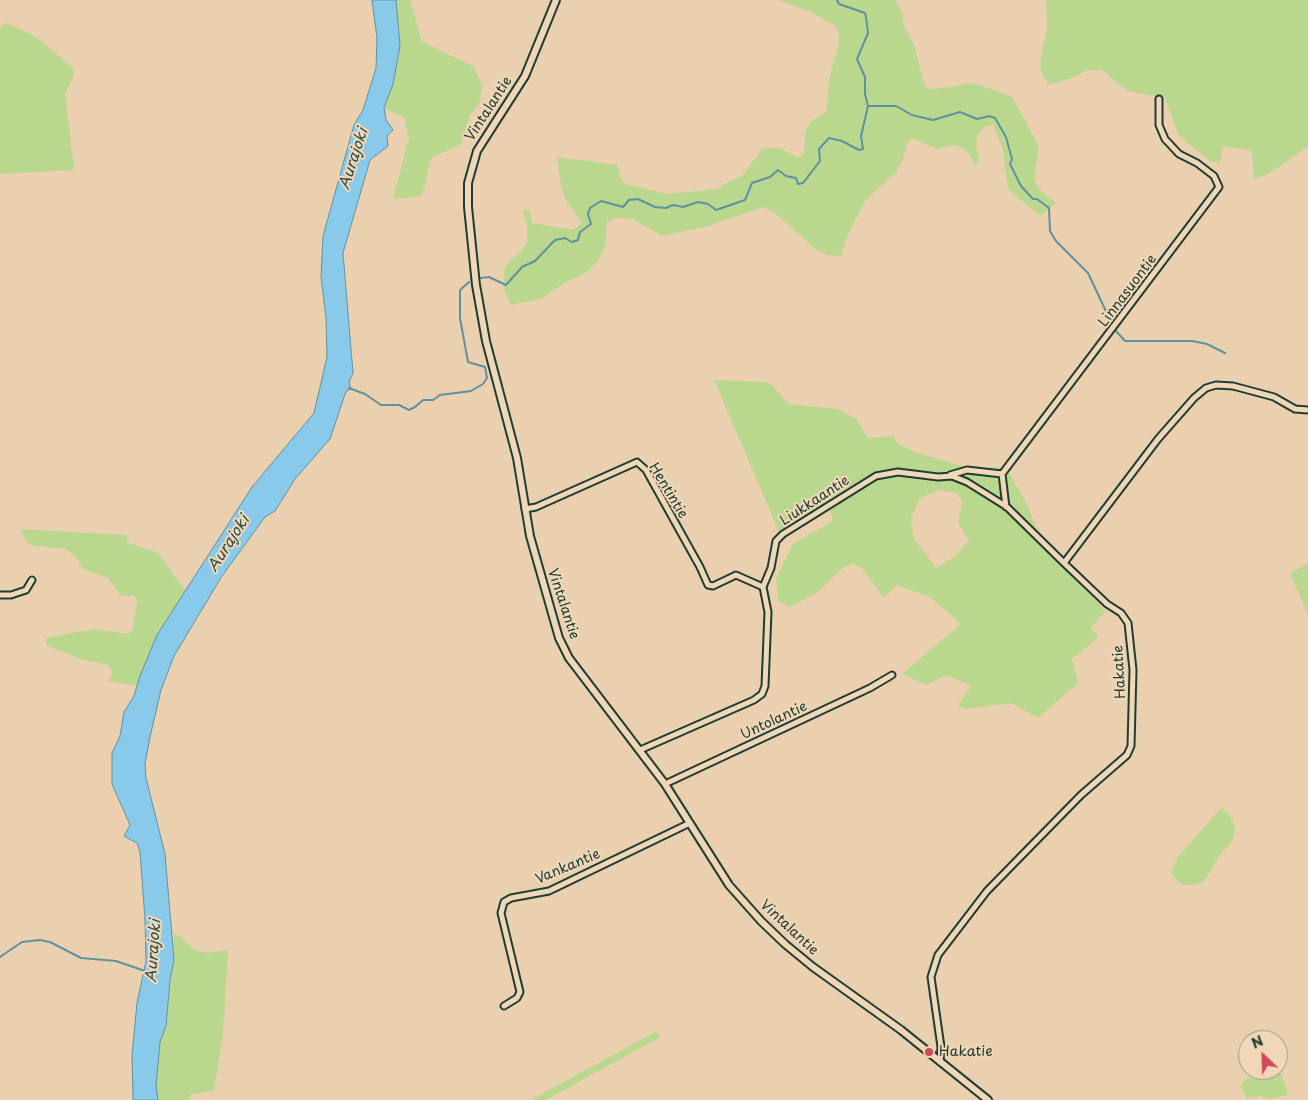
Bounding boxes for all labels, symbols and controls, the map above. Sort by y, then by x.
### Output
street label: Vintalantie [462,74,516,144]
water label: Aurajoki [336,126,372,192]
street label: Linnasuontie [1095,252,1161,330]
street label: Hentintie [645,460,691,522]
street label: Liukkaantie [777,472,853,530]
water label: Aurajoki [204,513,254,575]
street label: Vintalantie [544,566,582,642]
street label: Hakatie [1110,645,1130,699]
street label: Untolantie [738,698,810,744]
street label: Vankantie [533,846,603,888]
street label: Vintalantie [756,897,822,959]
water label: Aurajoki [143,919,165,983]
north arrow [1238,1030,1288,1080]
text: N [1248,1030,1266,1054]
place label: Hakatie [939,1044,993,1060]
marker: Hakatie [923,1046,935,1058]

